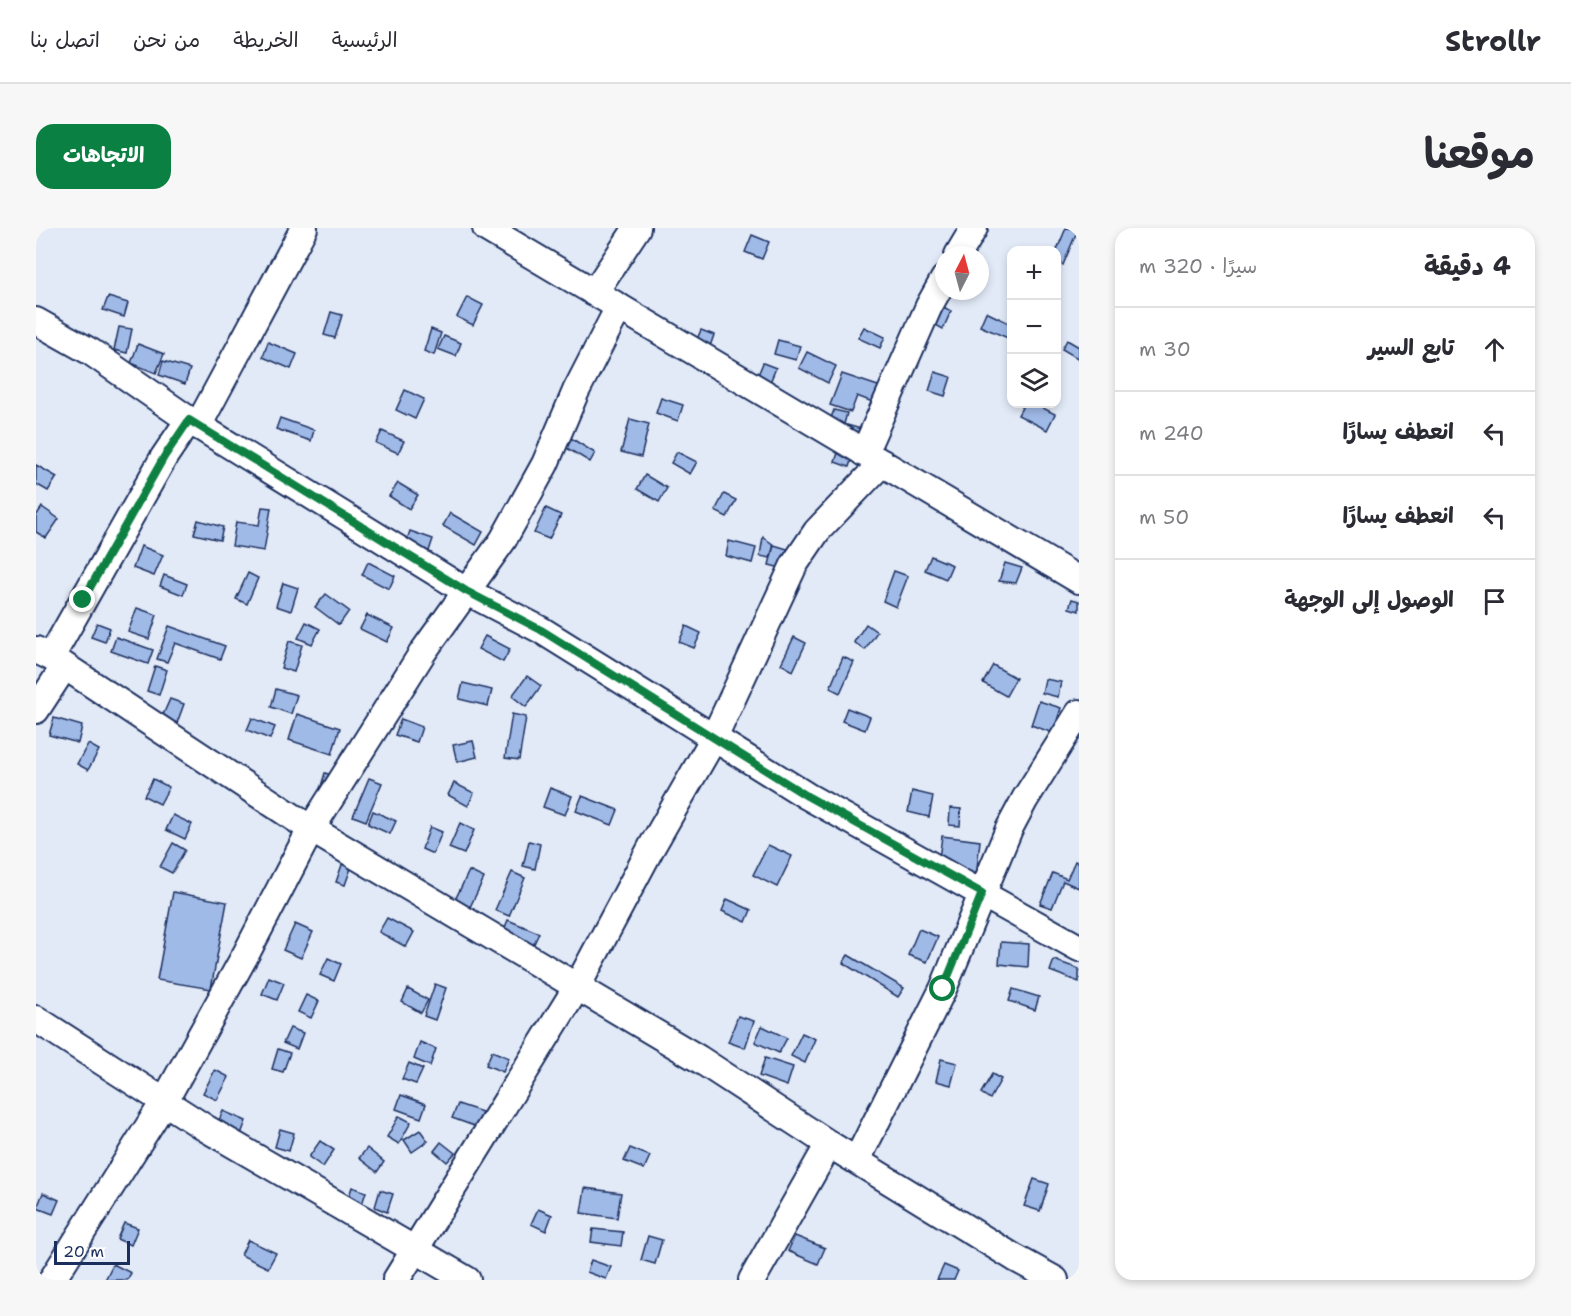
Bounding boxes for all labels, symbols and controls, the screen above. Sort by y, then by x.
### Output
text: Strollr [1445,22,1541,60]
text: اتصل بنا [30,26,100,54]
text: من نحن [133,26,200,54]
text: الخريطة [233,26,299,54]
text: الرئيسية [332,26,398,54]
button: الاتجاهات [36,124,171,189]
text: موقعنا [1424,125,1535,181]
north arrow [935,246,989,300]
map controls [1007,246,1061,408]
button: + [1007,246,1061,300]
text: 4 دقيقة [1424,248,1511,283]
text: سيرًا · 320 m [1139,253,1257,279]
button: − [1007,300,1061,354]
text: تابع السير [1368,333,1454,362]
icon: ahead [1478,333,1511,366]
text: 30 m [1139,336,1191,362]
button: layers [1007,354,1061,408]
text: انعطف يسارًا [1342,417,1454,446]
icon: left [1478,417,1511,450]
text: 240 m [1139,420,1204,446]
text: انعطف يسارًا [1342,501,1454,530]
icon: left [1478,501,1511,534]
text: 50 m [1139,504,1189,530]
text: الوصول إلى الوجهة [1284,585,1454,614]
icon: arrive [1478,585,1511,618]
route end [69,586,95,612]
route start [929,975,955,1001]
scale bar [54,1238,130,1266]
text: 20 m [63,1241,104,1262]

